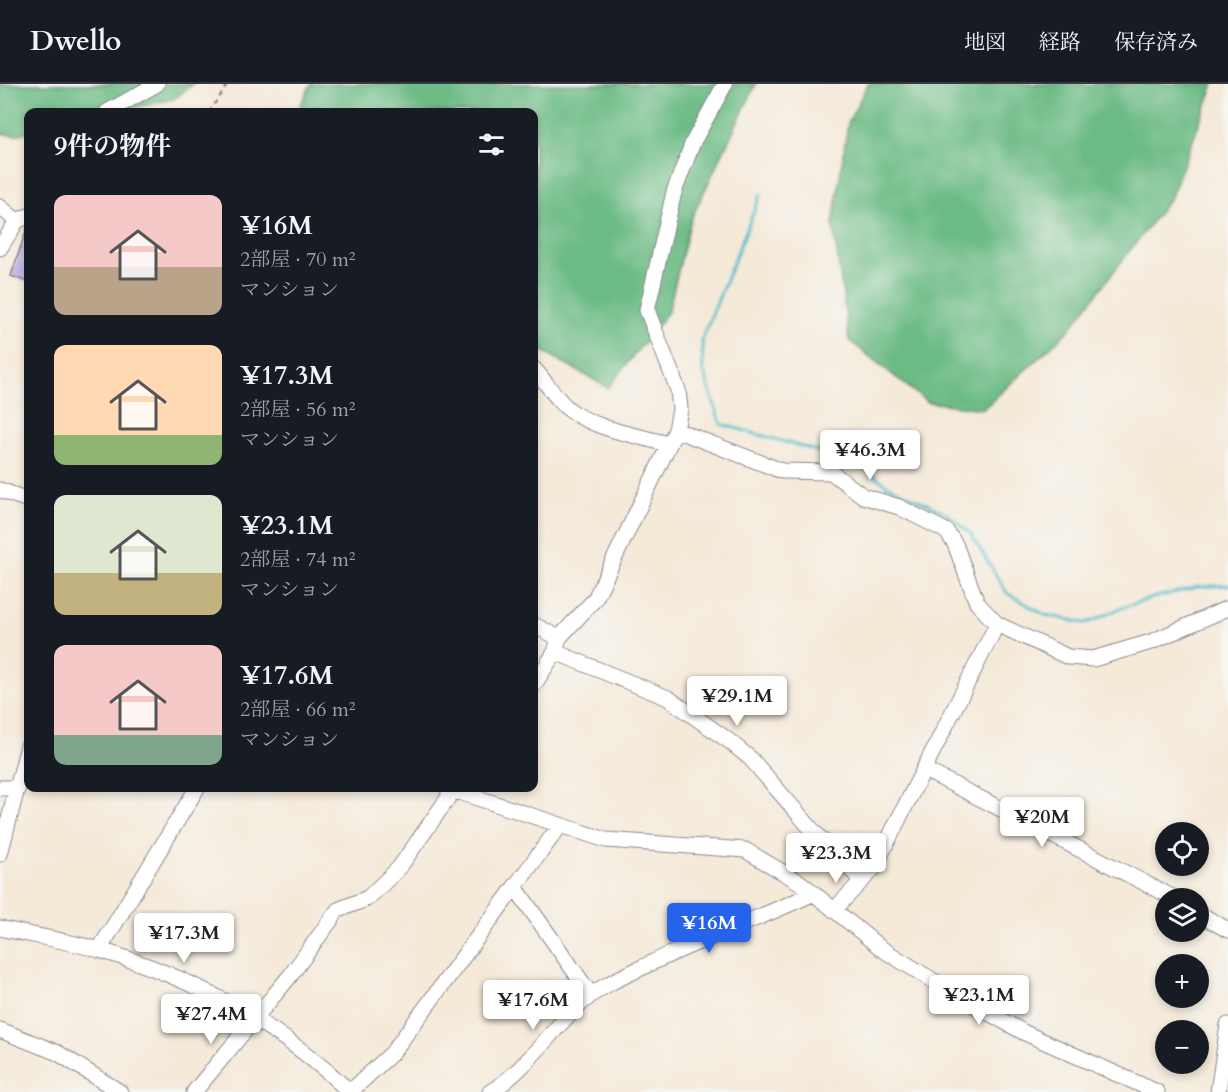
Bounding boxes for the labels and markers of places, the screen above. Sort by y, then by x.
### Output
pin: ¥46.3M [821,430,919,481]
pin: ¥29.1M [688,676,786,727]
pin: ¥20M [1006,797,1078,848]
pin: ¥23.3M [787,833,885,884]
pin: ¥16M [673,903,745,954]
pin: ¥17.3M [135,913,233,964]
pin: ¥23.1M [930,975,1028,1026]
pin: ¥17.6M [484,980,582,1031]
pin: ¥27.4M [162,994,260,1045]

